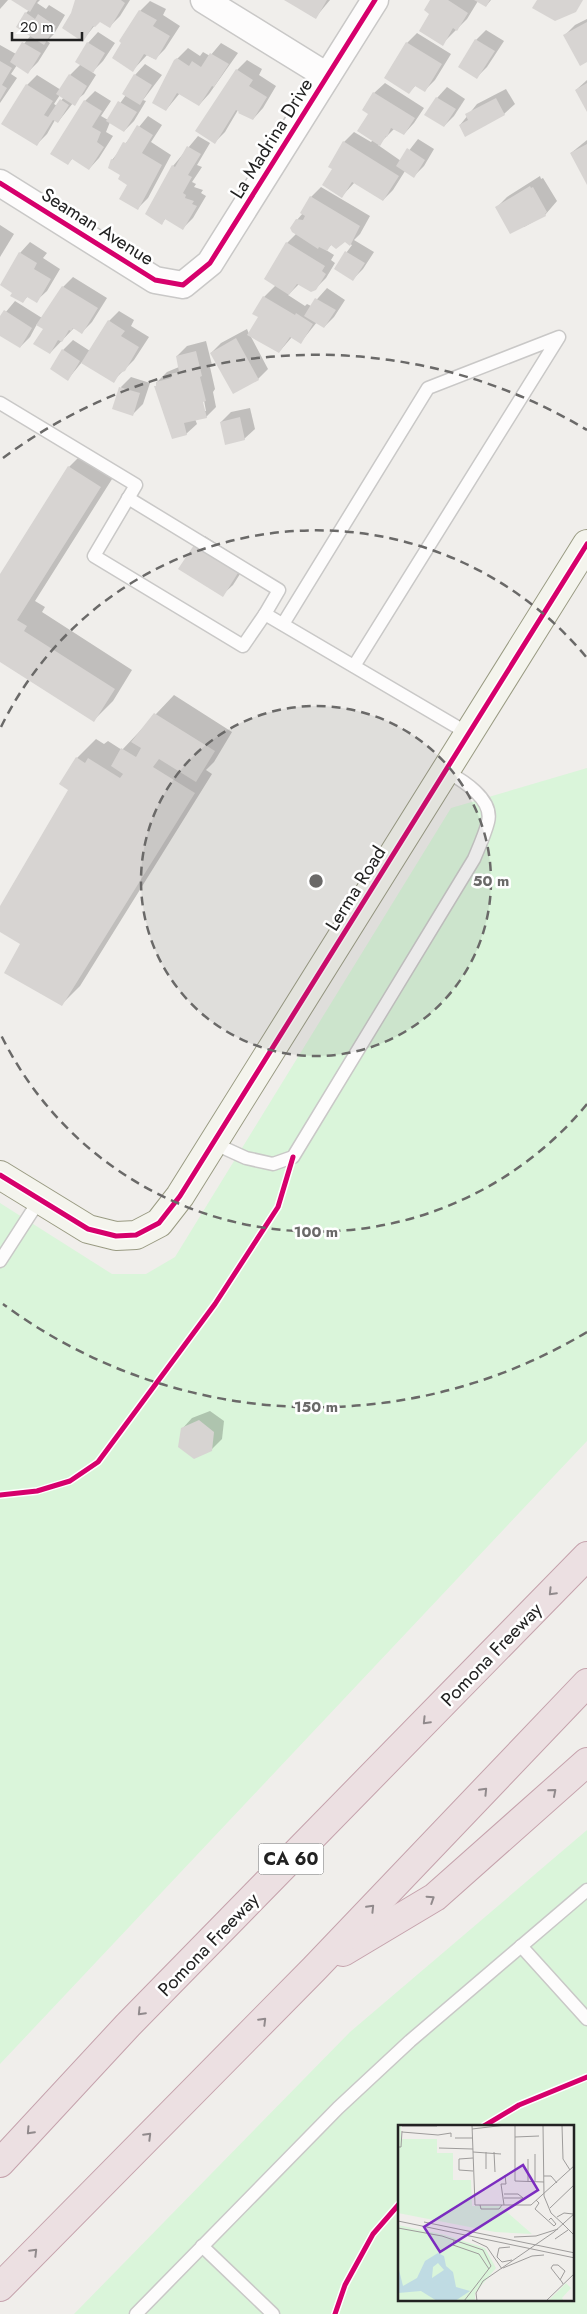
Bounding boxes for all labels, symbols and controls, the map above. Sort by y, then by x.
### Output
scale bar [12,10,82,42]
text: 20 m [20,16,54,38]
street label: La Madrina Drive [224,73,319,204]
street label: Seaman Avenue [36,181,159,272]
street label: Lerma Road [319,841,392,936]
text: 50 m [473,870,509,892]
centre of rings [307,872,325,890]
text: 100 m [294,1221,338,1243]
text: 150 m [294,1396,338,1418]
one-way arrow [549,1586,558,1595]
street label: Pomona Freeway [435,1596,548,1712]
one-way arrow [423,1715,432,1724]
one-way arrow [478,1788,487,1797]
one-way arrow [547,1789,556,1798]
road number: CA 60 [258,1844,324,1875]
street label: Pomona Freeway [152,1886,265,2002]
one-way arrow [425,1896,434,1905]
one-way arrow [366,1905,375,1914]
one-way arrow [138,2007,147,2016]
one-way arrow [257,2018,266,2027]
one-way arrow [27,2125,36,2134]
inset map [398,2125,574,2302]
one-way arrow [143,2133,152,2142]
one-way arrow [28,2249,37,2258]

